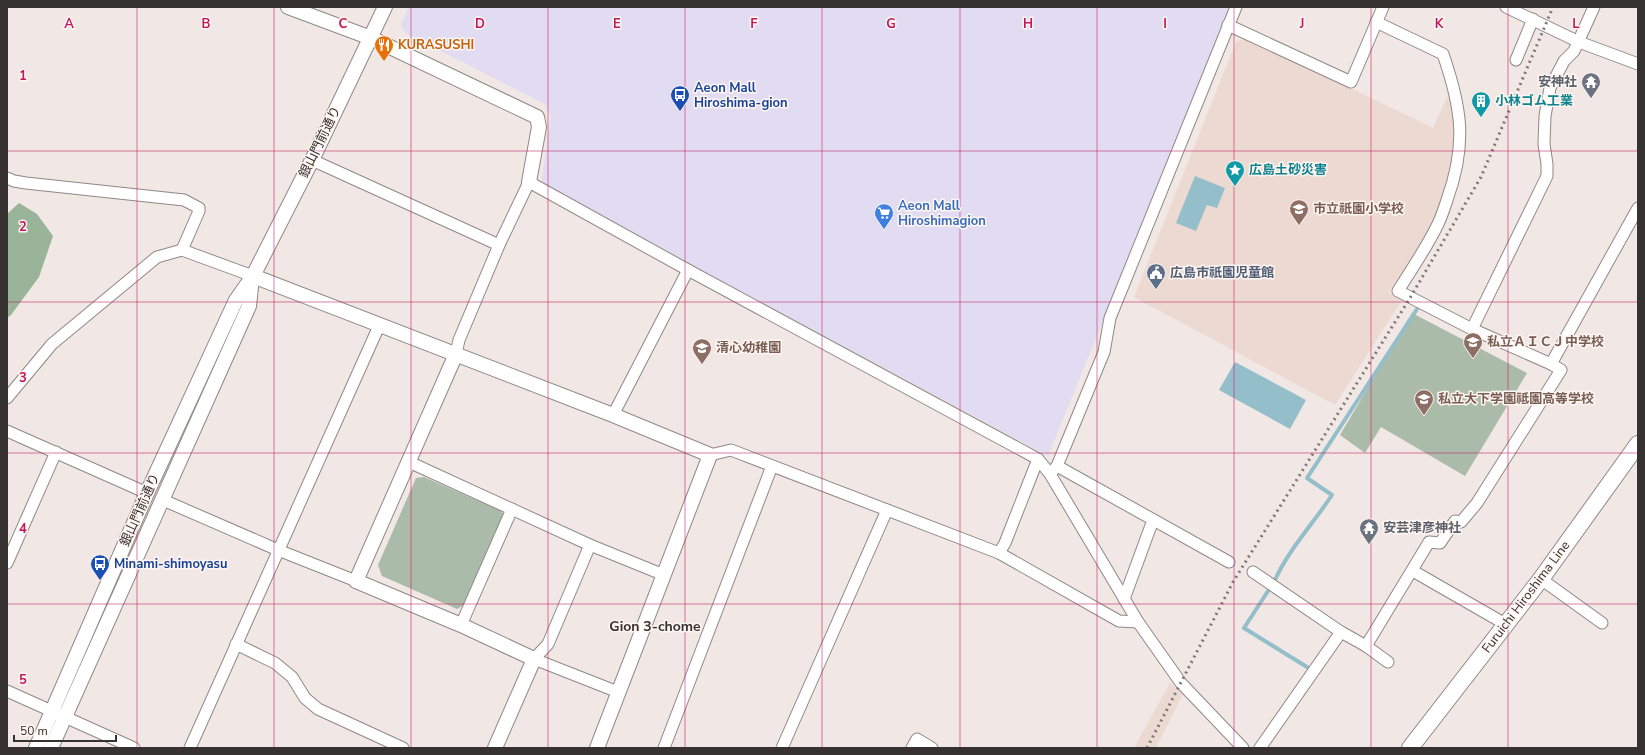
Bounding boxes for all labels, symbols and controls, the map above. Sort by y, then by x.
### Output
text: A [64,15,74,33]
text: B [202,15,211,33]
text: C [339,15,348,33]
text: D [475,15,485,33]
text: E [613,15,621,33]
text: F [750,15,758,33]
text: G [886,15,896,33]
text: H [1023,15,1033,33]
text: I [1163,15,1167,33]
text: J [1299,15,1304,33]
text: K [1435,15,1444,33]
text: L [1572,15,1580,33]
restaurant icon: KURASUSHI [373,34,395,62]
place label: KURASUSHI [398,36,474,54]
text: 1 [19,67,27,85]
temple icon: 安神社 [1580,71,1602,99]
place label: 安神社 [1538,73,1577,91]
place label: Aeon Mall Hiroshima-gion [694,79,788,112]
bus stop icon: Aeon Mall Hiroshima-gion [669,84,691,112]
building icon: 小林ゴム工業 [1470,90,1492,118]
place label: 小林ゴム工業 [1495,92,1573,110]
street label: 銀山門前通り [295,103,345,181]
place icon: 広島土砂災害 [1224,159,1246,187]
place label: 広島土砂災害 [1249,161,1327,179]
place label: Aeon Mall Hiroshimagion [898,197,986,230]
school or university icon: 市立祇園小学校 [1288,198,1310,226]
place label: 市立祇園小学校 [1313,200,1404,218]
supermarket icon: Aeon Mall Hiroshimagion [873,202,895,230]
text: 2 [19,218,27,236]
public building icon: 広島市祇園児童館 [1145,262,1167,290]
place label: 広島市祇園児童館 [1170,264,1274,282]
school or university icon: 私立ＡＩＣＪ中学校 [1462,331,1484,359]
place label: 私立ＡＩＣＪ中学校 [1487,333,1604,351]
school or university icon: 清心幼稚園 [691,337,713,365]
place label: 清心幼稚園 [716,339,781,357]
text: 3 [19,369,27,387]
school or university icon: 私立大下学園祗園高等学校 [1413,388,1435,416]
place label: 私立大下学園祗園高等学校 [1438,390,1594,408]
street label: 銀山門前通り [116,471,164,549]
temple icon: 安芸津彦神社 [1358,517,1380,545]
place label: 安芸津彦神社 [1383,519,1461,537]
text: 4 [19,520,27,538]
street label: Furuichi Hiroshima Line [1478,537,1574,657]
bus stop icon: Minami-shimoyasu [89,553,111,581]
place label: Minami-shimoyasu [114,555,227,573]
district label: Gion 3-chome [609,617,701,636]
text: 5 [19,671,27,689]
scale bar [14,717,116,743]
text: 50 m [20,723,48,739]

